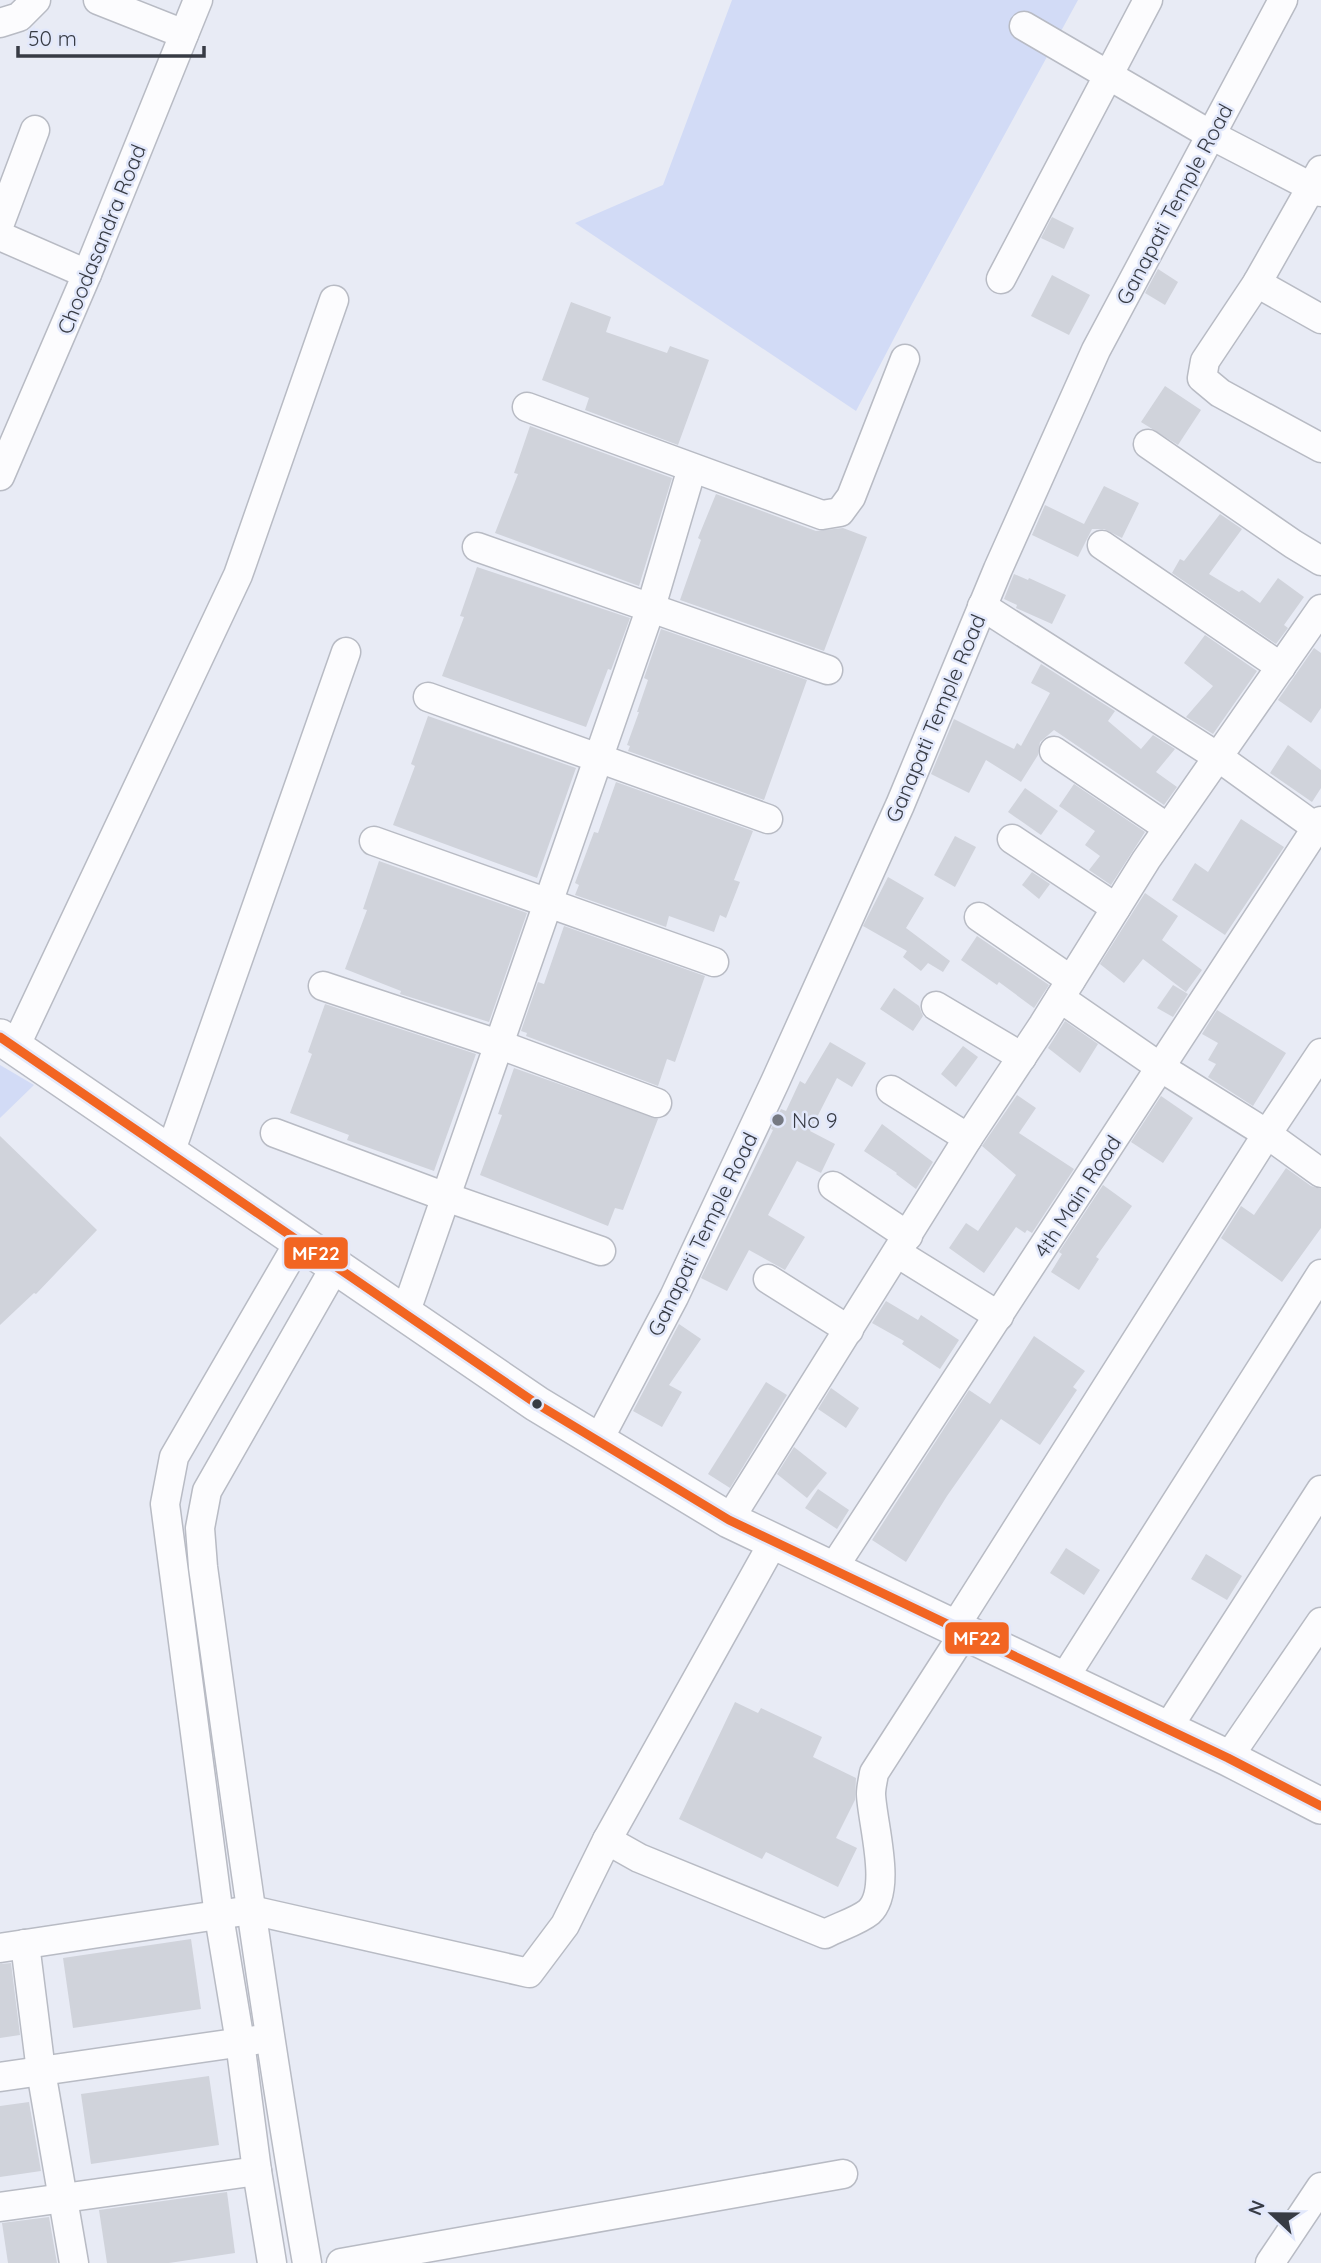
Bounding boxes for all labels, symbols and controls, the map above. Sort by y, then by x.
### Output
scale bar [18,14,203,58]
text: 50 m [28,25,77,51]
street label: Ganapati Temple Road [1110,99,1238,309]
street label: Choodasandra Road [51,140,151,338]
street label: Ganapati Temple Road [879,610,991,826]
place label: No 9 [792,1107,837,1133]
marker: No 9 [770,1112,786,1128]
street label: Ganapati Temple Road [641,1128,763,1340]
street label: 4th Main Road [1028,1130,1126,1262]
line badge: MF22 [283,1236,349,1270]
text: MF22 [292,1241,340,1265]
unlabelled marker [530,1397,544,1411]
line badge: MF22 [944,1621,1010,1655]
text: MF22 [953,1626,1001,1650]
north arrow [1237,2179,1307,2249]
text: N [1242,2197,1270,2219]

